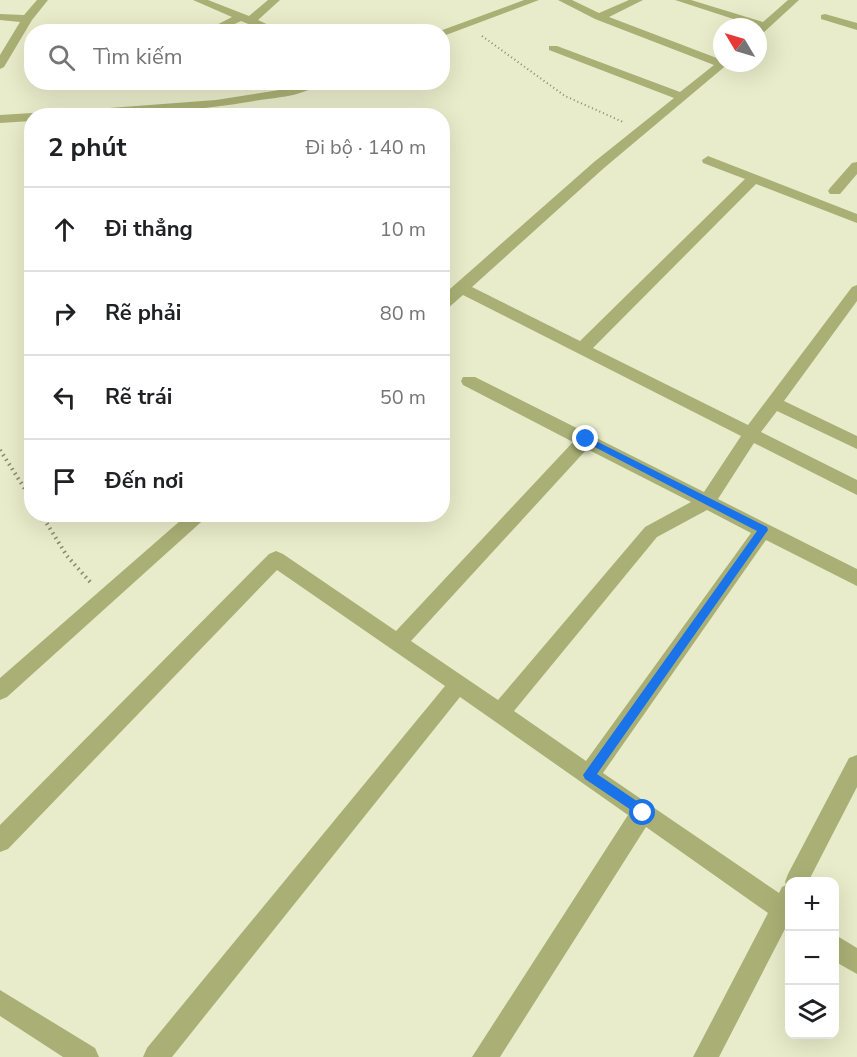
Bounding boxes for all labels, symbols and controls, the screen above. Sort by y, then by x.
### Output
north arrow [713,18,767,72]
search box [24,24,450,90]
icon: search [45,41,78,74]
text: Tìm kiếm [93,42,182,72]
text: 2 phút [48,130,126,165]
text: Đi bộ · 140 m [306,134,426,161]
icon: ahead [48,213,81,246]
text: Đi thẳng [105,214,193,244]
text: 10 m [380,216,426,243]
icon: right [48,297,81,330]
text: Rẽ phải [105,298,181,328]
text: 80 m [380,300,426,327]
icon: left [48,381,81,414]
text: Rẽ trái [105,382,172,412]
text: 50 m [380,384,426,411]
route end [572,425,598,451]
icon: arrive [48,465,81,498]
text: Đến nơi [105,466,184,496]
route start [629,799,655,825]
map controls [785,877,839,1039]
button: + [785,877,839,931]
button: − [785,931,839,985]
button: layers [785,985,839,1039]

